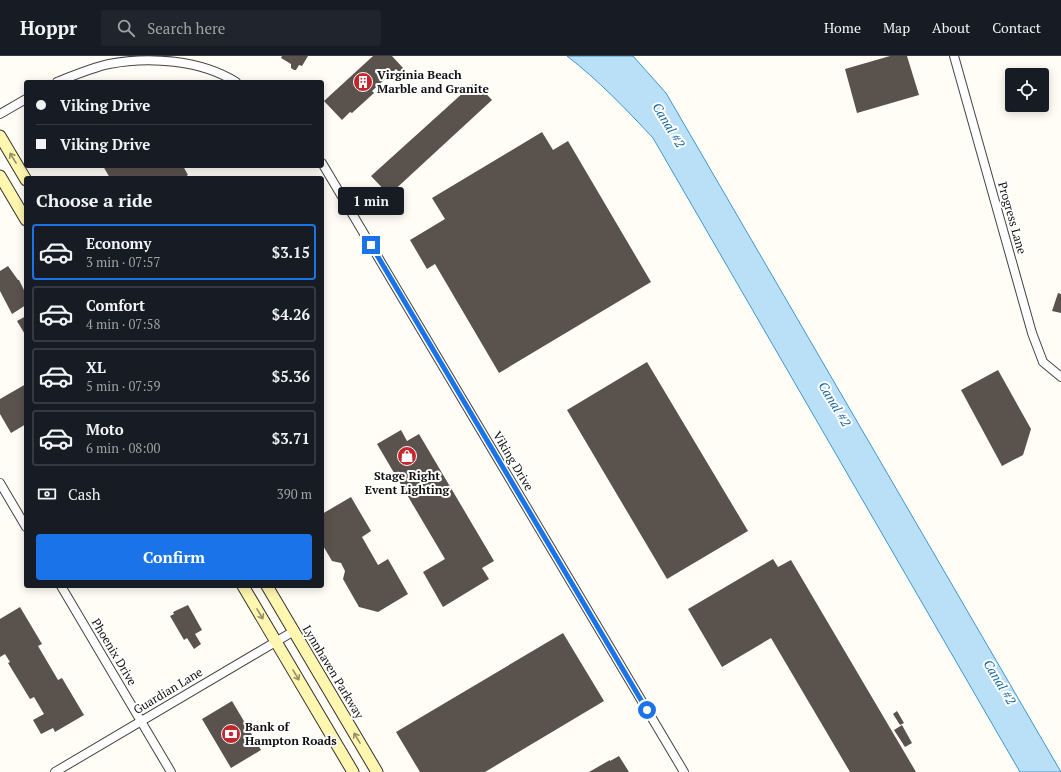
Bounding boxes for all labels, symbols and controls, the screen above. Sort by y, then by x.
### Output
search box [101,10,381,46]
text: Hoppr [20,15,77,40]
icon: search [115,17,137,39]
text: Search here [147,18,225,38]
text: Home [824,18,861,37]
text: Map [883,18,910,37]
text: About [932,18,970,37]
text: Contact [992,18,1041,37]
place label: Virginia Beach Marble and Granite [377,67,489,96]
map controls [1005,68,1049,112]
button: locate [1005,68,1049,112]
building icon: Virginia Beach Marble and Granite [352,71,374,93]
text: Viking Drive [60,95,150,115]
water label: Canal #2 [649,99,690,151]
text: Viking Drive [60,134,150,154]
one-way arrow [9,153,17,164]
street label: Progress Lane [995,180,1030,256]
callout: 1 min [338,187,404,215]
text: Choose a ride [36,188,152,212]
text: 1 min [353,192,389,210]
text: Economy [86,233,151,253]
icon: car [38,234,74,270]
route end [362,236,380,254]
text: $3.15 [272,242,310,262]
text: 3 min · 07:57 [86,253,160,271]
text: Comfort [86,295,145,315]
icon: car [38,296,74,332]
text: $4.26 [272,304,310,324]
text: 4 min · 07:58 [86,315,160,333]
text: XL [86,357,106,377]
icon: car [38,358,74,394]
text: $5.36 [272,366,310,386]
text: 5 min · 07:59 [86,377,160,395]
water label: Canal #2 [815,378,856,430]
text: Moto [86,419,124,439]
icon: car [38,420,74,456]
text: $3.71 [272,428,310,448]
street label: Viking Drive [490,428,537,493]
text: 6 min · 08:00 [86,439,160,457]
shop icon: Stage Right Event Lighting [396,445,418,467]
place label: Stage Right Event Lighting [365,468,449,497]
icon: cash [36,483,58,505]
text: Cash [68,484,101,504]
text: 390 m [277,485,312,503]
button: Confirm [36,534,312,580]
one-way arrow [256,608,264,620]
street label: Phoenix Drive [89,616,140,688]
street label: Lynnhaven Parkway [300,622,368,722]
water label: Canal #2 [980,656,1021,708]
street label: Guardian Lane [130,664,205,717]
one-way arrow [292,669,300,681]
route start [638,701,656,719]
place label: Bank of Hampton Roads [245,719,337,748]
bank icon: Bank of Hampton Roads [220,723,242,745]
one-way arrow [353,732,361,744]

